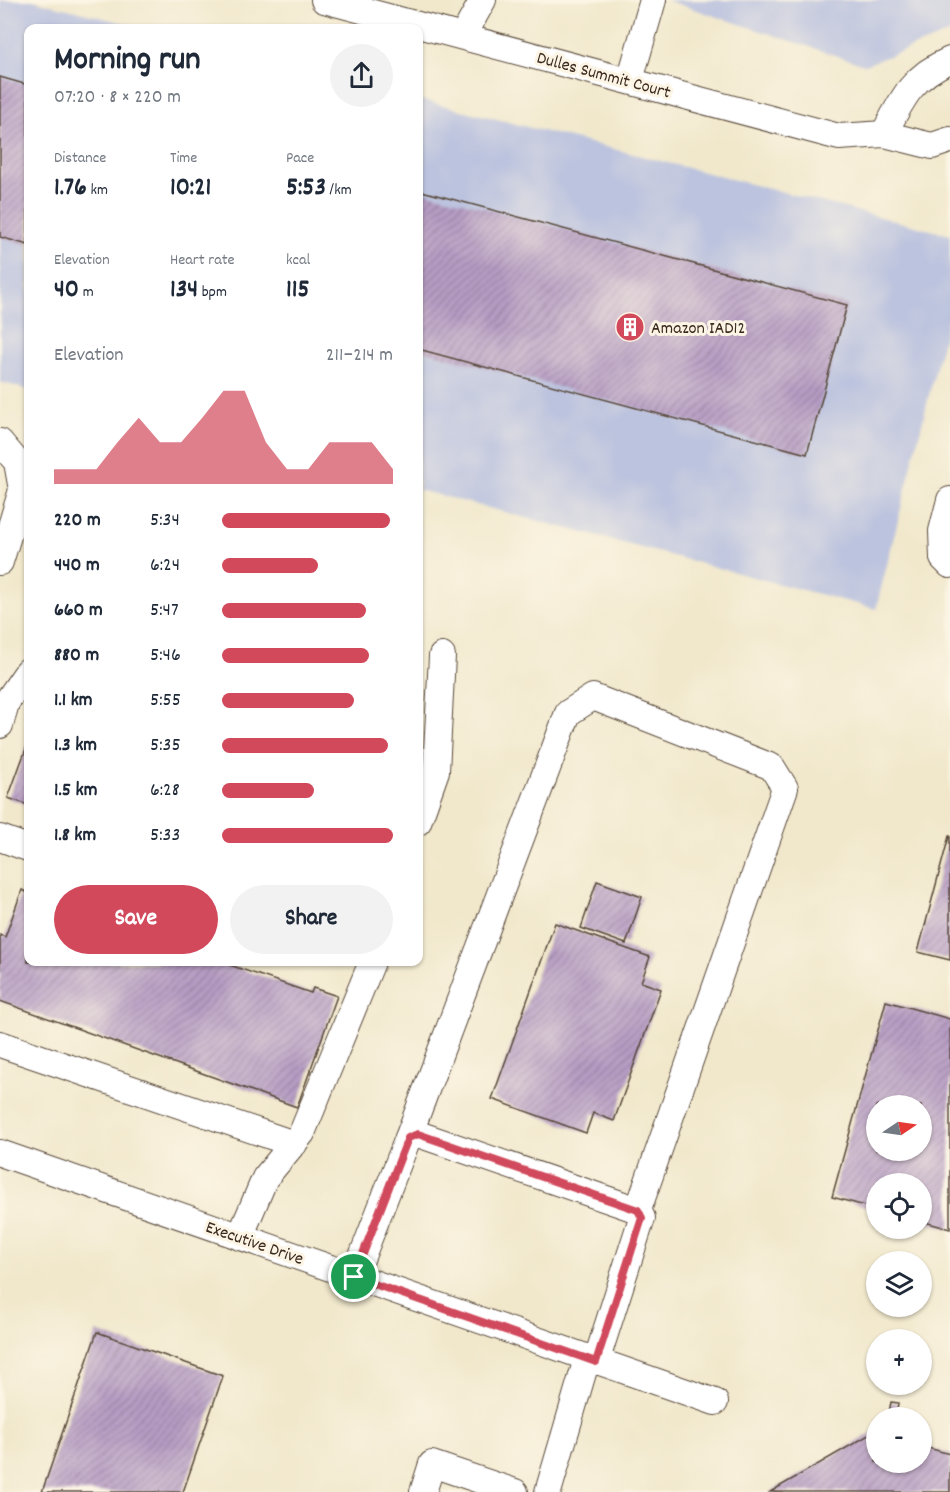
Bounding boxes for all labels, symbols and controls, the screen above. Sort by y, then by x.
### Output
text: Morning run [54,38,201,85]
button: share [330,44,393,107]
street label: Dulles Summit Court [534,47,673,106]
text: 07:20 · 8 × 220 m [54,84,181,112]
text: Distance [54,147,106,170]
text: Time [170,147,197,170]
text: Pace [286,147,314,170]
text: 1.76 [54,170,87,207]
text: 10:21 [170,170,211,207]
text: 5:53 [286,170,326,207]
text: km [87,179,108,202]
text: /km [326,179,352,202]
text: Elevation [54,249,110,272]
text: Heart rate [170,249,235,272]
text: kcal [286,249,310,272]
text: 40 [54,272,79,309]
text: 134 [170,272,198,309]
text: 115 [286,272,309,309]
text: m [79,281,94,304]
text: bpm [198,281,227,304]
building icon: Amazon IAD12 [614,311,646,343]
place label: Amazon IAD12 [651,317,745,342]
text: Elevation [54,342,124,370]
text: 211–214 m [326,342,393,370]
text: 220 m [54,507,101,535]
text: 5:34 [150,507,180,535]
text: 440 m [54,552,100,580]
text: 6:24 [150,552,180,580]
text: 660 m [54,597,103,625]
text: 5:47 [150,597,179,625]
text: 880 m [54,642,99,670]
text: 5:46 [150,642,181,670]
text: 1.1 km [54,687,93,715]
text: 5:55 [150,687,181,715]
text: 1.3 km [54,732,97,760]
text: 5:35 [150,732,181,760]
text: 1.5 km [54,777,97,805]
text: 6:28 [150,777,180,805]
text: 1.8 km [54,822,96,850]
text: 5:33 [150,822,180,850]
button: Save [54,885,218,954]
button: Share [230,885,393,954]
north arrow [866,1095,932,1161]
map controls [866,1095,932,1473]
button: locate [866,1173,932,1239]
street label: Executive Drive [202,1216,307,1273]
pin [328,1251,379,1302]
button: layers [866,1251,932,1317]
icon: arrive [337,1260,370,1293]
button: + [866,1329,932,1395]
button: − [866,1407,932,1473]

